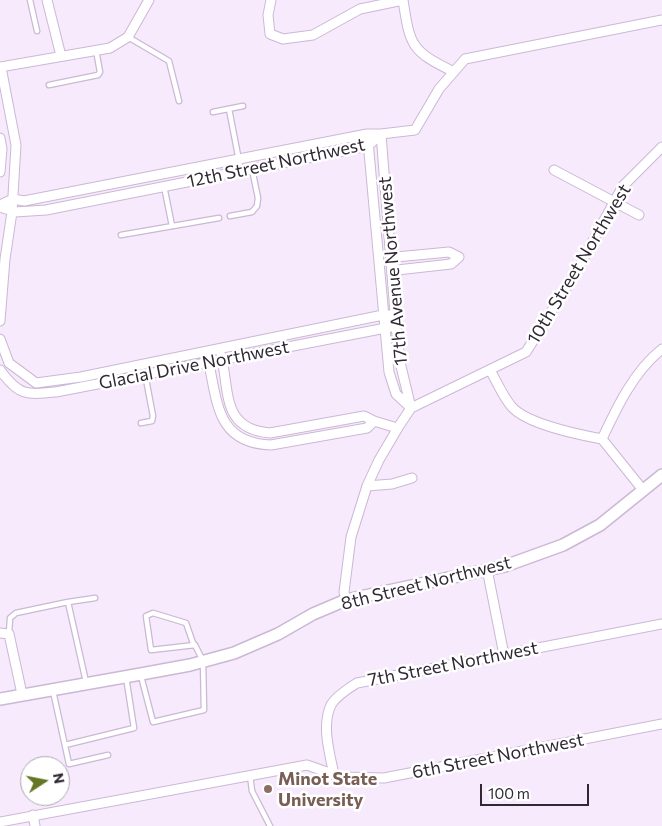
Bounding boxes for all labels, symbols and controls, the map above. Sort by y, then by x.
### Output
street label: 12th Street Northwest [185,134,367,192]
street label: 17th Avenue Northwest [374,175,412,367]
street label: 10th Street Northwest [523,180,635,348]
street label: Glacial Drive Northwest [97,336,291,394]
street label: 8th Street Northwest [339,551,513,615]
street label: 7th Street Northwest [366,637,540,691]
street label: 6th Street Northwest [410,729,586,783]
north arrow [20,756,70,806]
place label: Minot State University [278,768,377,811]
text: N [50,771,69,785]
scale bar [482,774,591,806]
marker: Minot State University [262,783,274,795]
text: 100 m [488,784,530,802]

